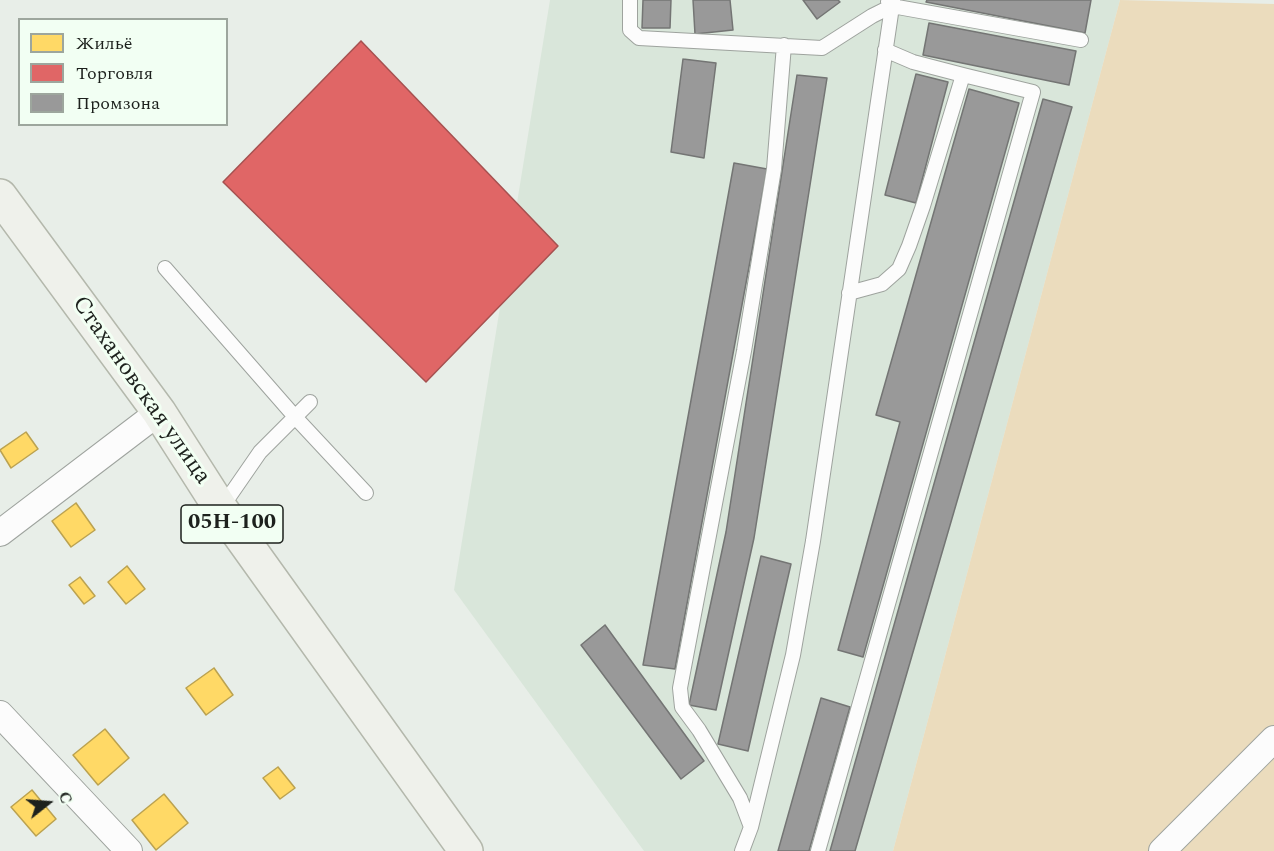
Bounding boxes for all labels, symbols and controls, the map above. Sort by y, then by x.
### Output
legend [18,18,228,126]
text: Жильё [76,30,132,57]
text: Торговля [76,60,153,87]
text: Промзона [76,90,160,117]
street label: Стахановская улица [64,291,216,491]
road number: 05Н-100 [181,505,283,543]
north arrow [18,773,78,833]
text: С [52,789,78,807]

